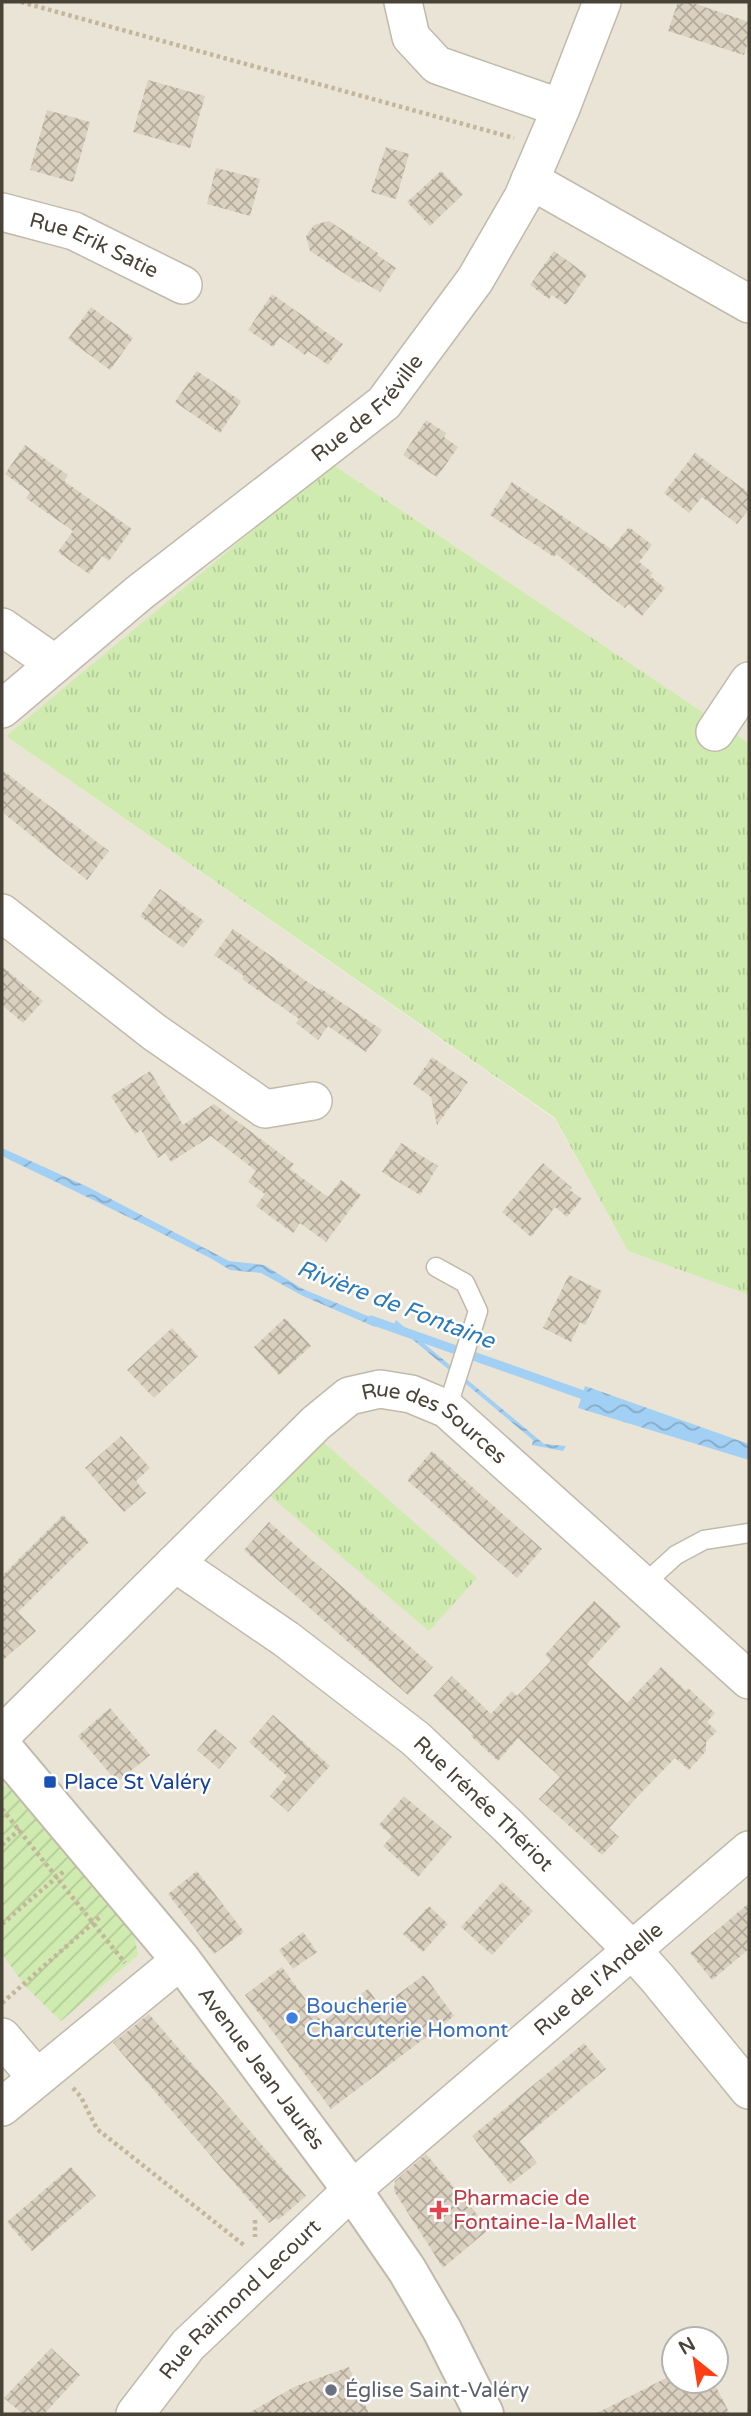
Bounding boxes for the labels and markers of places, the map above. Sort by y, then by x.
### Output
place label: Place St Valéry [64,1770,211,1795]
marker: Place St Valéry [42,1774,58,1790]
place label: Boucherie Charcuterie Homont [306,1994,508,2043]
marker: Boucherie Charcuterie Homont [284,2010,300,2026]
place label: Pharmacie de Fontaine-la-Mallet [453,2186,637,2235]
marker: Pharmacie de Fontaine-la-Mallet [431,2202,447,2218]
place label: Église Saint-Valéry [345,2378,529,2403]
marker: Église Saint-Valéry [323,2382,339,2398]

